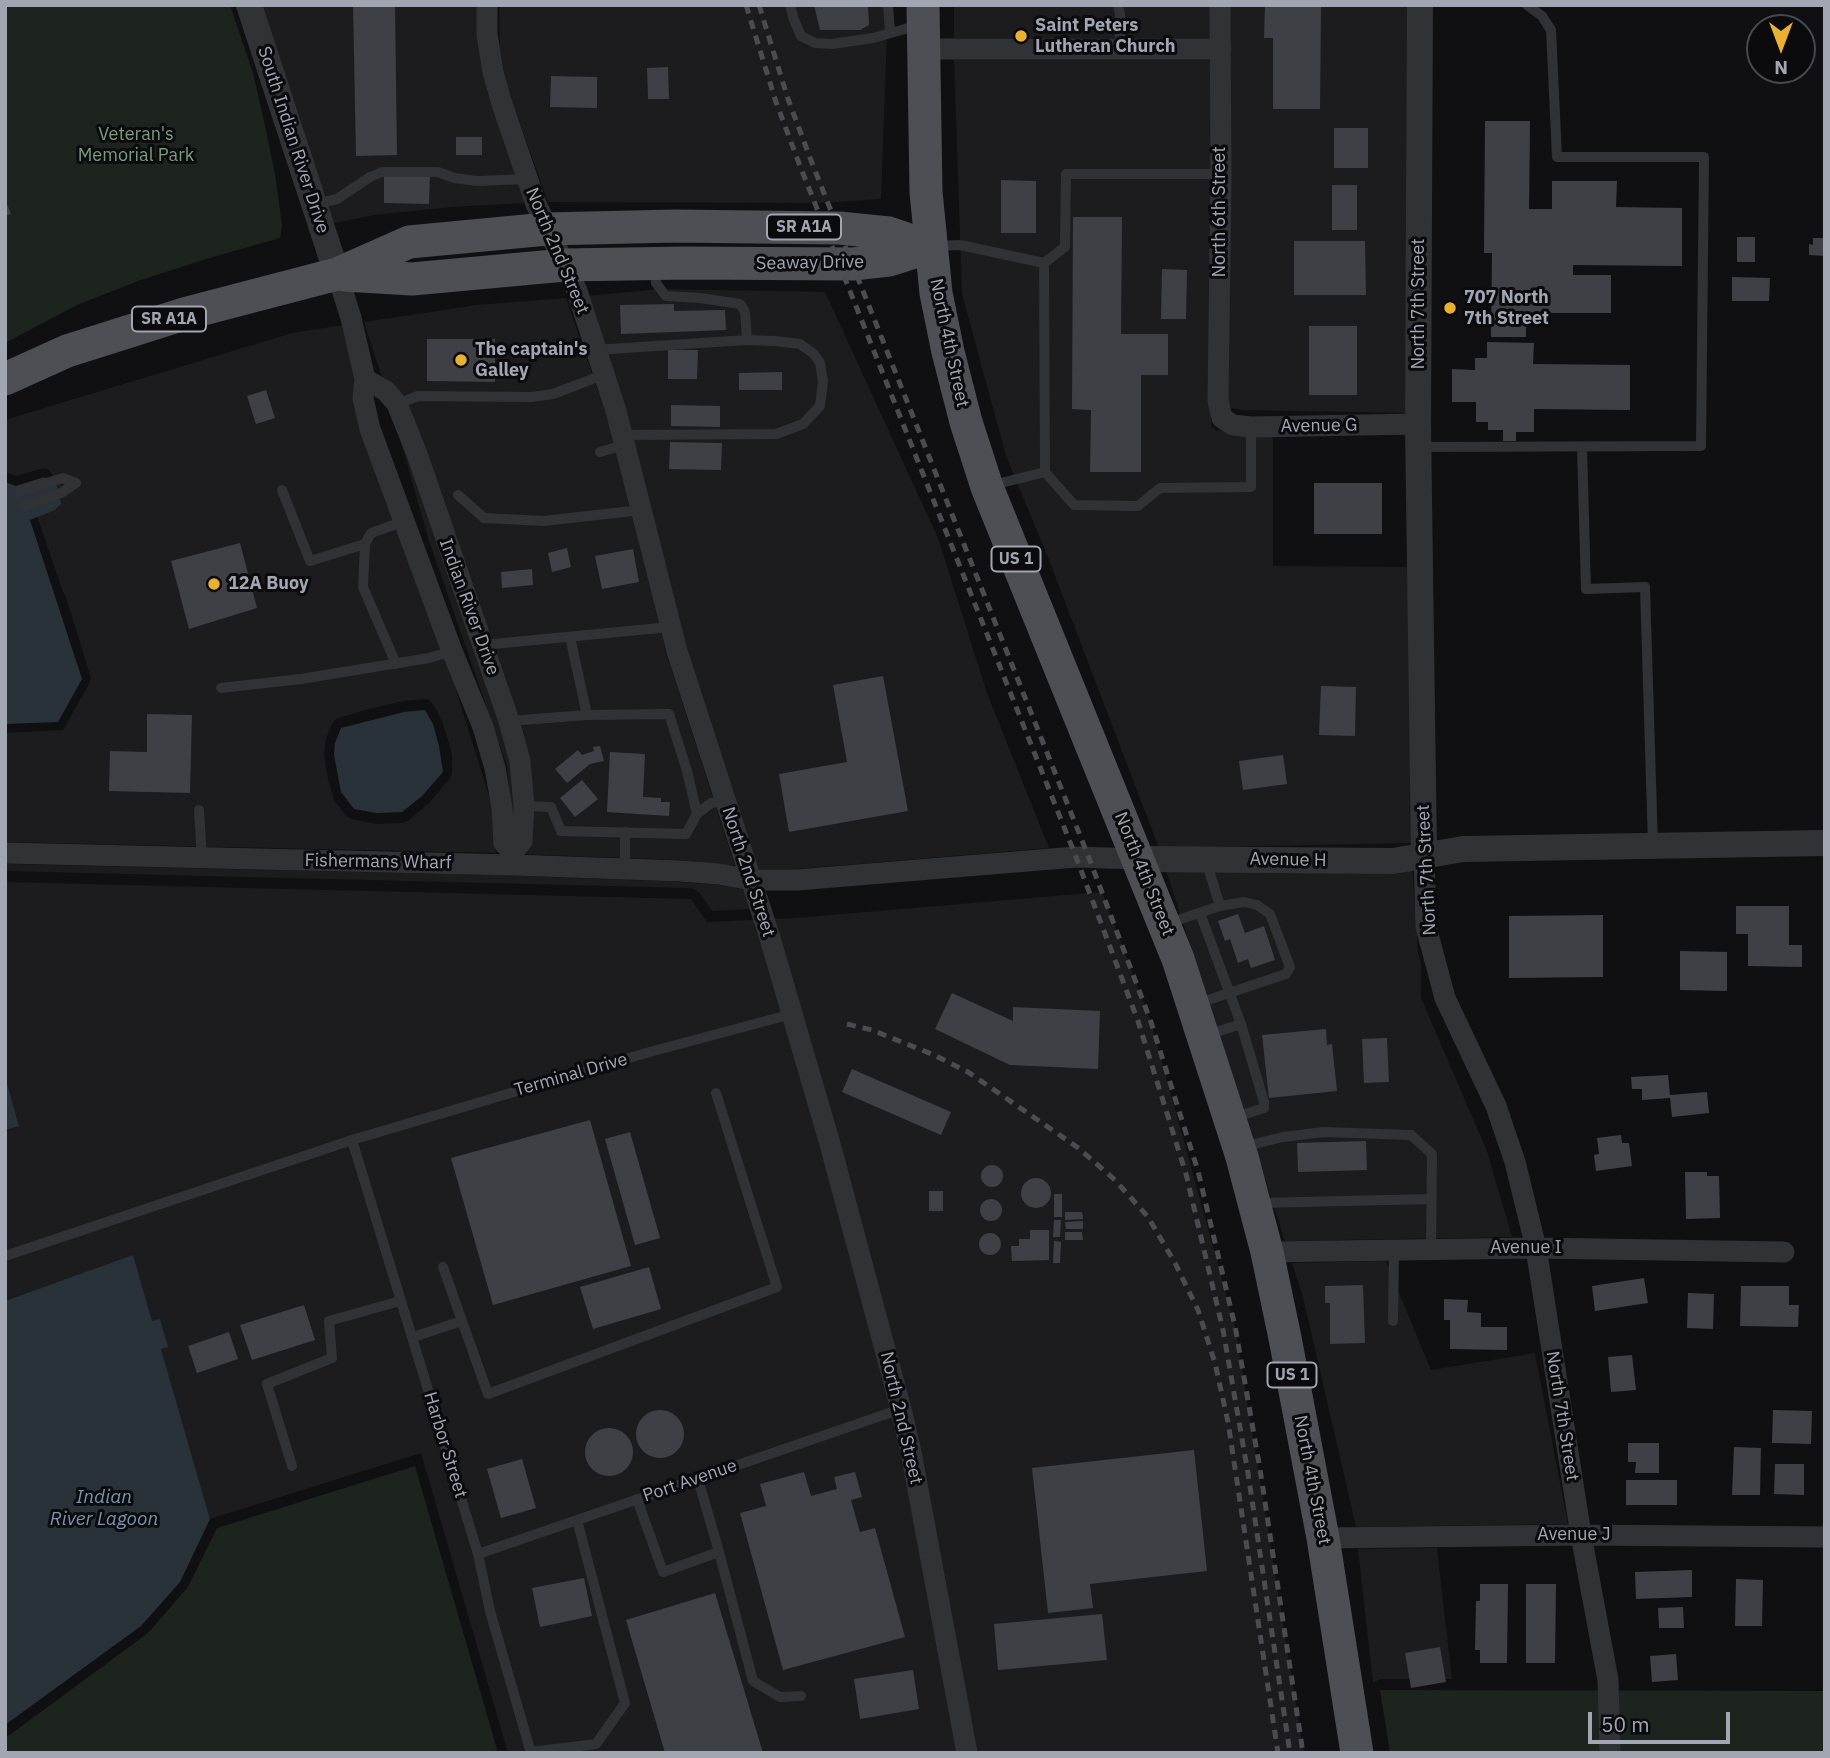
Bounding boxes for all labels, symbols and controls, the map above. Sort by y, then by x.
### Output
north arrow [1746,14,1816,84]
place label: Saint Peters Lutheran Church [1035,15,1176,58]
marker: Saint Peters Lutheran Church [1013,28,1029,44]
street label: South Indian River Drive [253,44,333,236]
text: N [1774,56,1788,80]
park label: Veteran's Memorial Park [78,124,194,166]
street label: North 6th Street [1209,146,1231,278]
street label: North 2nd Street [521,184,593,318]
road number: SR A1A [767,215,841,240]
street label: North 7th Street [1408,238,1430,370]
street label: Seaway Drive [756,251,864,275]
street label: North 4th Street [925,277,973,409]
place label: 707 North 7th Street [1464,287,1549,330]
marker: 707 North 7th Street [1442,300,1458,316]
road number: SR A1A [132,306,206,332]
place label: The captain's Galley [475,339,588,382]
marker: The captain's Galley [453,352,469,368]
street label: Avenue G [1280,415,1358,437]
street label: Indian River Drive [434,536,504,678]
road number: US 1 [992,546,1040,572]
place label: 12A Buoy [228,573,308,595]
marker: 12A Buoy [206,576,222,592]
street label: North 2nd Street [717,804,779,940]
street label: North 7th Street [1413,804,1441,936]
street label: North 4th Street [1109,809,1179,939]
street label: Avenue H [1249,849,1327,871]
street label: Fishermans Wharf [304,850,452,874]
street label: Terminal Drive [512,1049,630,1101]
street label: Avenue I [1490,1237,1562,1259]
street label: North 7th Street [1541,1349,1583,1483]
street label: North 2nd Street [875,1350,927,1486]
road number: US 1 [1268,1362,1316,1387]
street label: Harbor Street [419,1389,471,1501]
street label: North 4th Street [1289,1414,1335,1546]
street label: Port Avenue [640,1455,740,1507]
water label: Indian River Lagoon [50,1487,158,1531]
street label: Avenue J [1537,1524,1611,1546]
scale bar [1592,1698,1734,1742]
text: 50 m [1601,1710,1650,1738]

